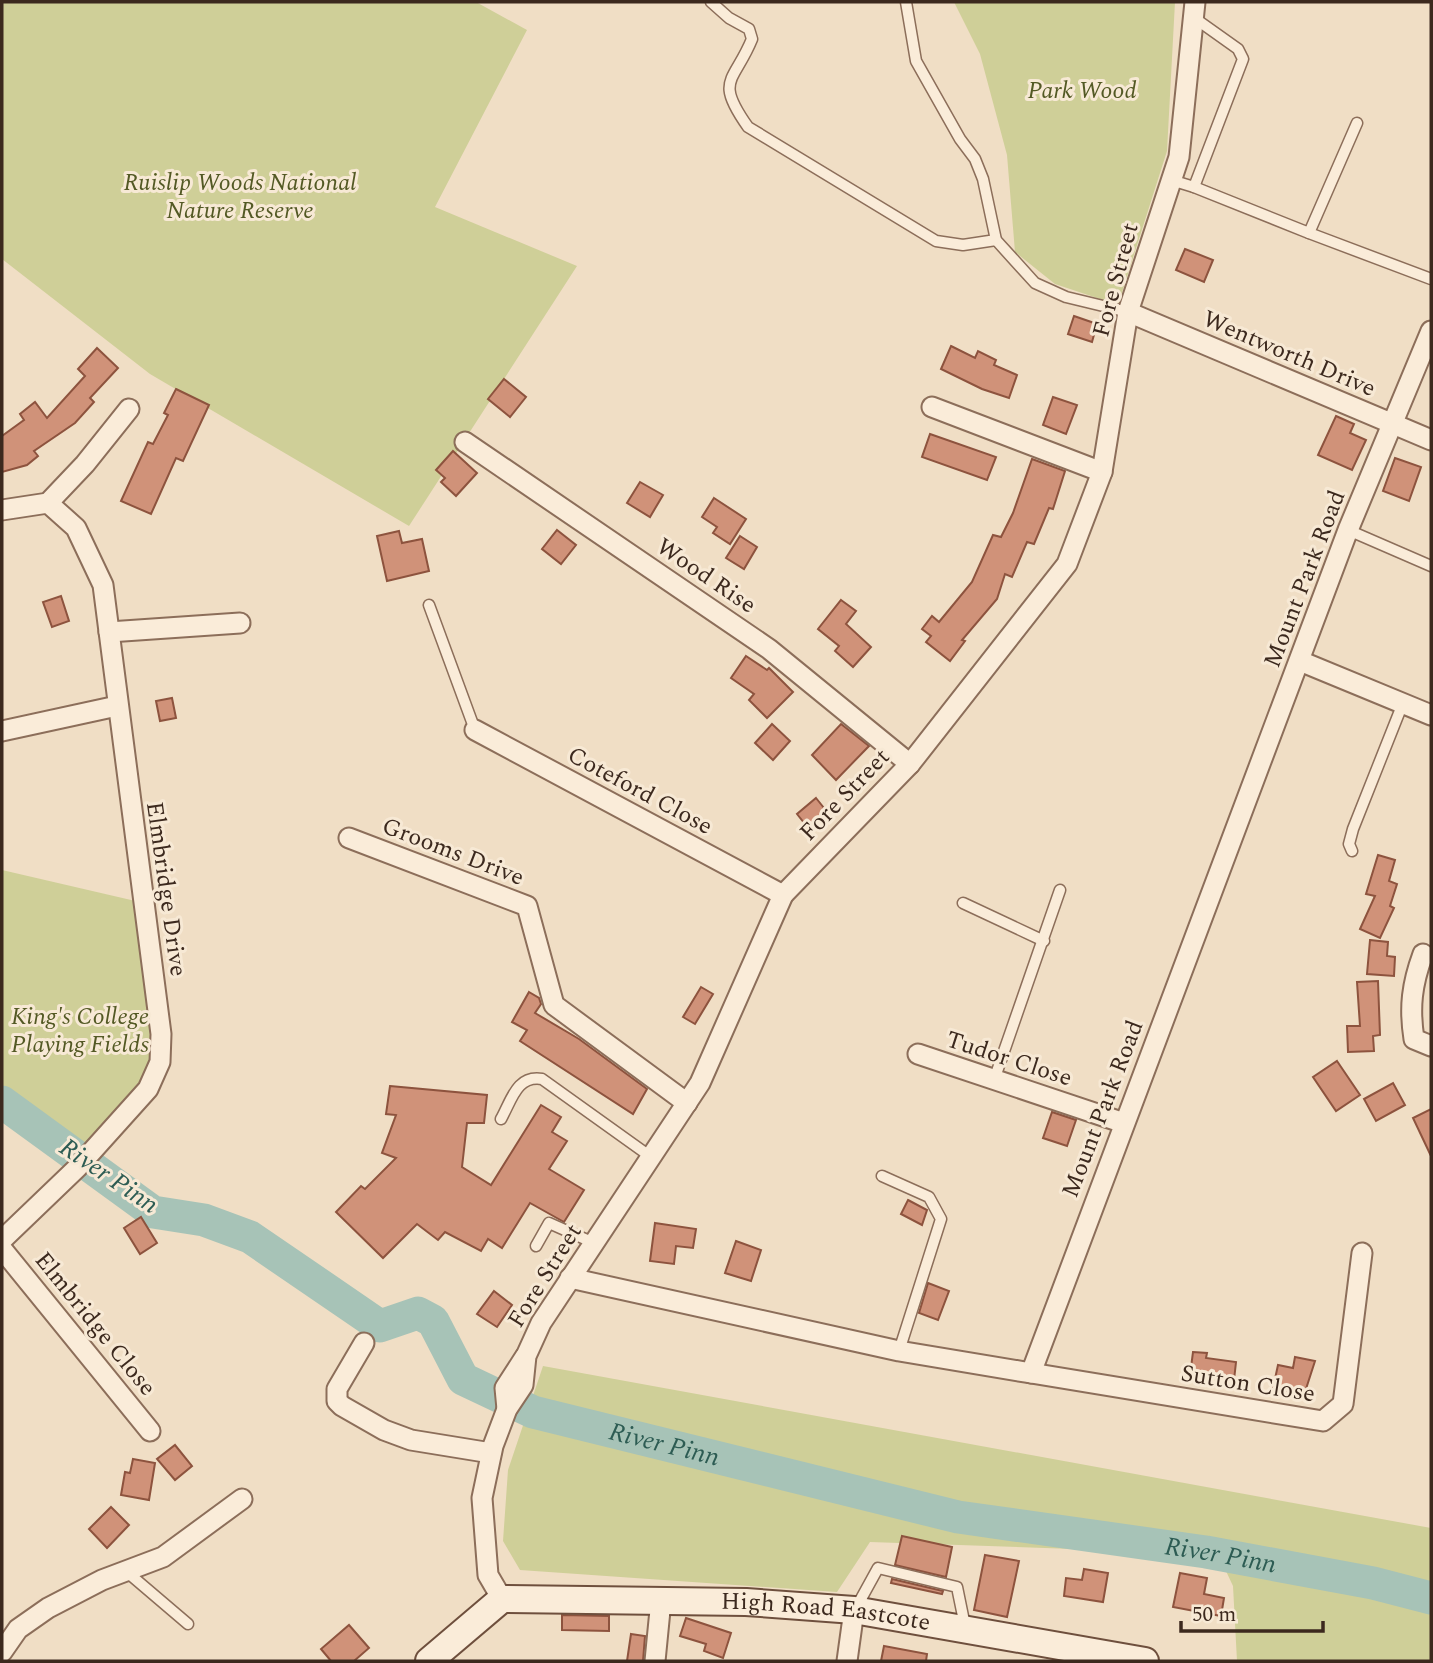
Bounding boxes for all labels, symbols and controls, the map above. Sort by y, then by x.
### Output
park label: Park Wood [1027,73,1137,109]
park label: Ruislip Woods National Nature Reserve [124,165,356,229]
street label: Fore Street [1083,219,1149,341]
street label: Wentworth Drive [1197,301,1381,407]
street label: Mount Park Road [1255,485,1355,673]
street label: Wood Rise [649,529,763,623]
street label: Coteford Close [561,738,719,844]
street label: Fore Street [791,740,899,850]
street label: Elmbridge Drive [136,799,196,979]
street label: Grooms Drive [377,808,529,896]
park label: King's College Playing Fields [11,999,149,1063]
street label: Mount Park Road [1053,1015,1153,1203]
street label: Tudor Close [941,1022,1077,1096]
water label: River Pinn [51,1128,167,1224]
street label: Fore Street [499,1217,591,1335]
street label: Elmbridge Close [25,1244,165,1404]
street label: Sutton Close [1178,1356,1318,1412]
water label: River Pinn [605,1411,724,1477]
water label: River Pinn [1162,1526,1280,1585]
street label: High Road Eastcote [721,1584,933,1641]
scale bar [1181,1590,1323,1634]
text: 50 m [1192,1599,1236,1631]

